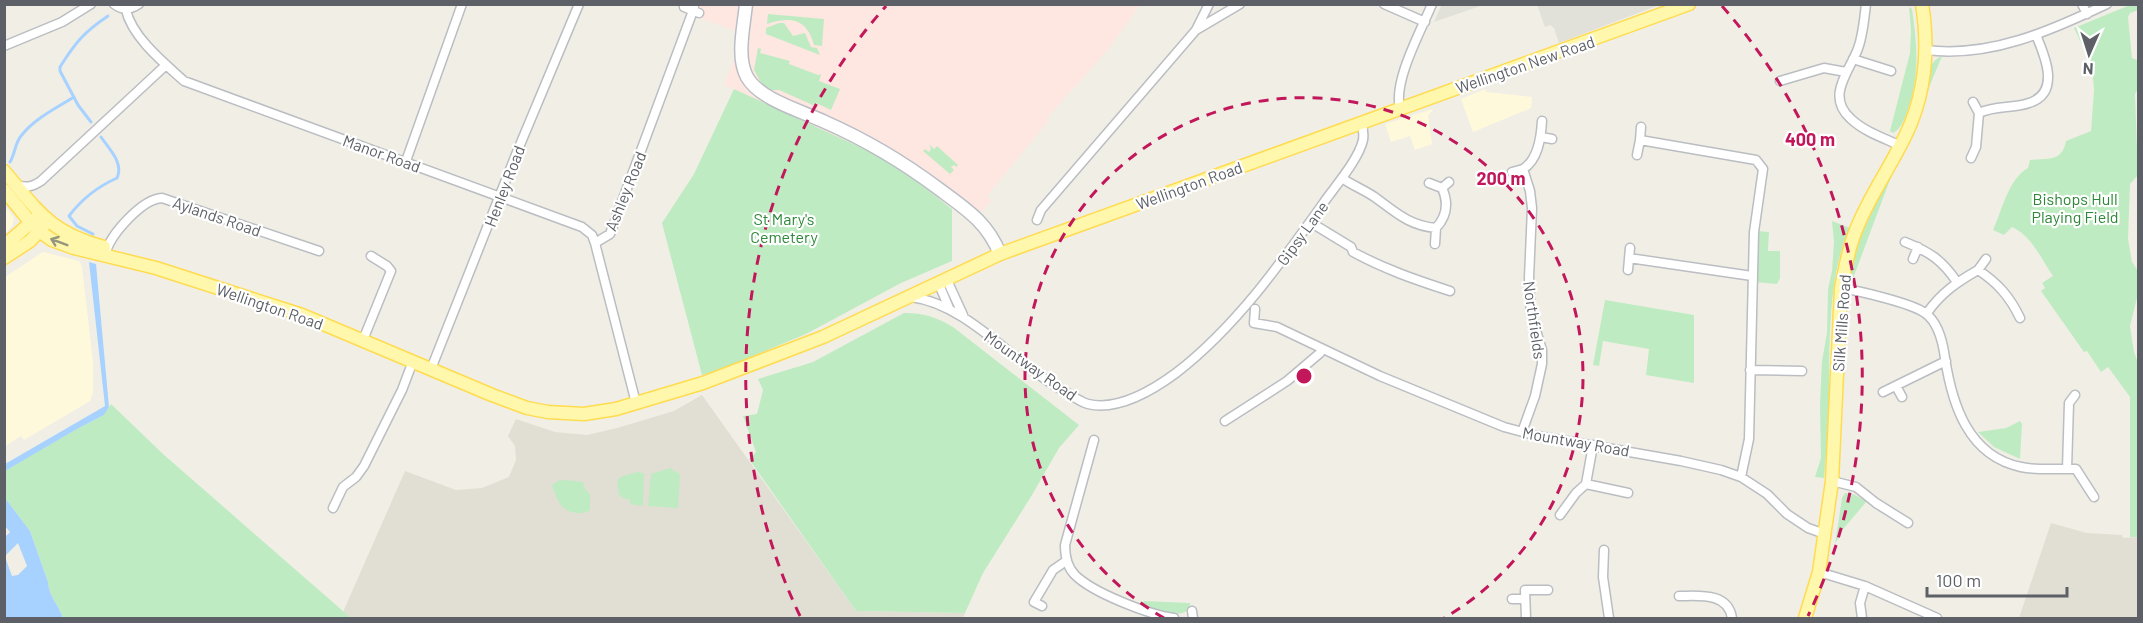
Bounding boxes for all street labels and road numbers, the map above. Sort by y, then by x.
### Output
street label: Wellington New Road [1453,31,1597,97]
street label: Manor Road [341,130,423,176]
street label: Henley Road [480,143,528,229]
street label: Ashley Road [600,149,650,233]
street label: Wellington Road [1133,157,1245,213]
street label: Aylands Road [170,192,264,240]
street label: Gipsy Lane [1272,197,1332,269]
street label: Silk Mills Road [1828,274,1854,372]
street label: Wellington Road [214,279,326,333]
street label: Northfields [1520,280,1550,360]
street label: Mountway Road [981,326,1081,404]
street label: Mountway Road [1521,422,1631,460]

